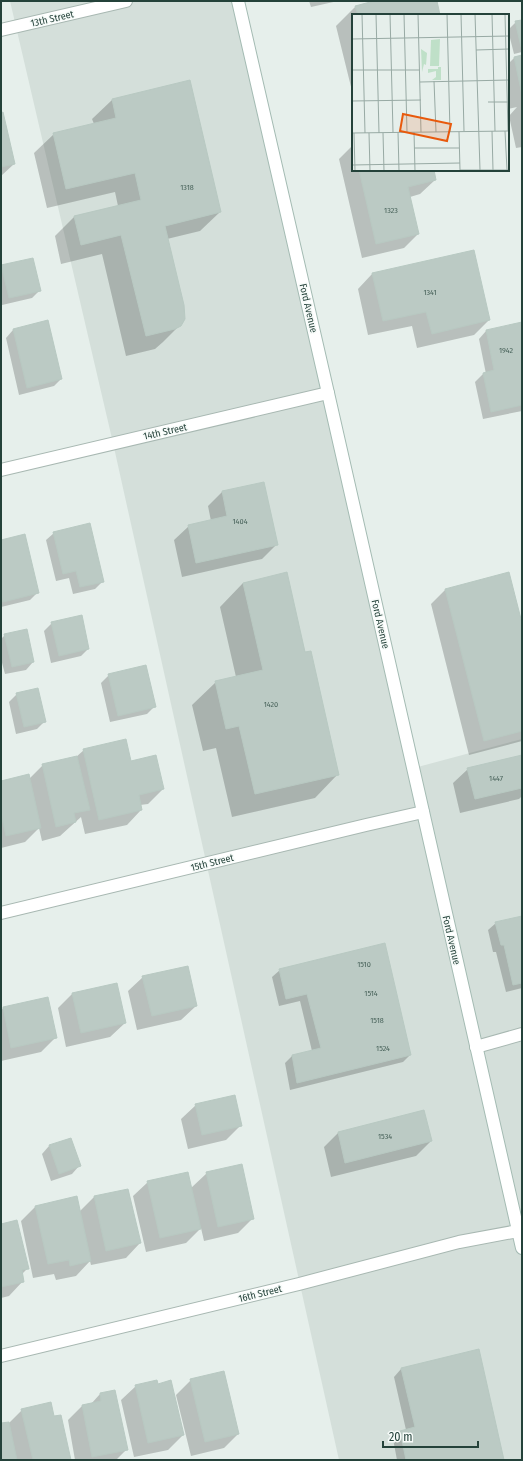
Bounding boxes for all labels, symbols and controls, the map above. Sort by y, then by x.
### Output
street label: 13th Street [29,8,76,30]
inset map [352,14,509,171]
house number: 1318 [180,183,194,192]
house number: 1323 [384,206,398,215]
street label: Ford Avenue [297,282,320,334]
house number: 1341 [423,288,437,297]
house number: 1942 [499,346,514,355]
street label: 14th Street [142,421,189,443]
house number: 1404 [232,517,248,526]
street label: Ford Avenue [369,598,392,650]
house number: 1420 [264,700,278,709]
house number: 1447 [489,774,504,783]
street label: 15th Street [189,852,236,874]
street label: Ford Avenue [440,914,463,966]
house number: 1510 [357,960,371,969]
house number: 1514 [364,989,378,998]
house number: 1518 [370,1016,384,1025]
house number: 1524 [376,1044,390,1053]
house number: 1534 [378,1132,392,1141]
street label: 16th Street [237,1283,284,1305]
scale bar [383,1423,478,1449]
text: 20 m [389,1430,413,1444]

